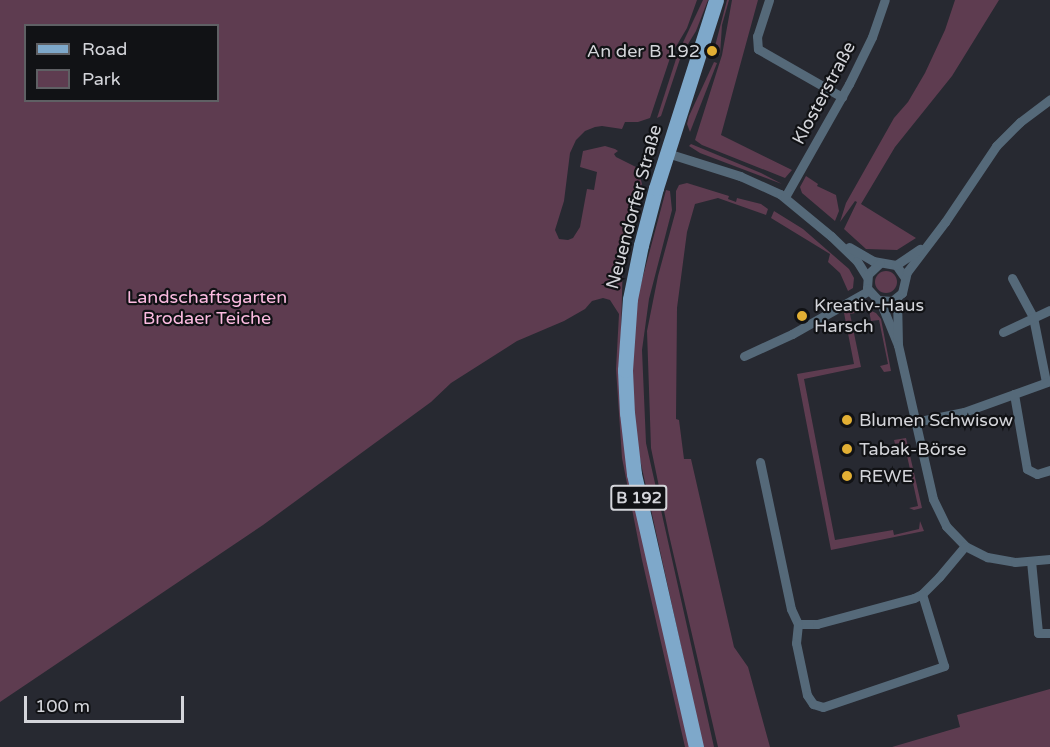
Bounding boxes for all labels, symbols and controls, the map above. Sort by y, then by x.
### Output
legend [24,24,219,102]
text: Road [82,38,127,60]
street label: Klosterstraße [788,38,860,148]
place label: An der B 192 [587,40,700,62]
marker: An der B 192 [705,44,719,58]
text: Park [82,68,120,90]
street label: Neuendorfer Straße [602,122,666,292]
park label: Landschaftsgarten Brodaer Teiche [127,287,287,330]
place label: Kreativ-Haus Harsch [814,295,924,338]
marker: Kreativ-Haus Harsch [795,309,809,323]
place label: Blumen Schwisow [859,409,1013,431]
marker: Blumen Schwisow [840,413,854,427]
place label: Tabak-Börse [859,438,966,460]
marker: Tabak-Börse [840,442,854,456]
place label: REWE [859,465,913,487]
marker: REWE [840,469,854,483]
road number: B 192 [609,485,669,511]
scale bar [27,684,188,722]
text: 100 m [35,695,90,717]

